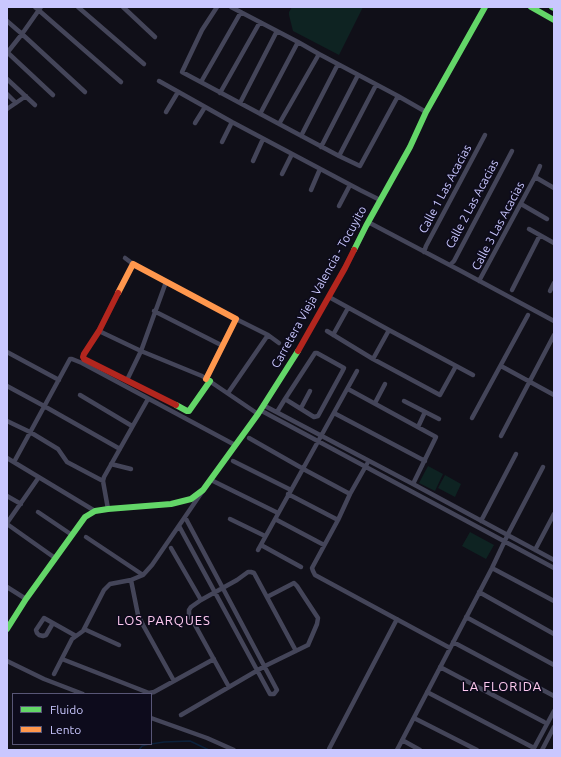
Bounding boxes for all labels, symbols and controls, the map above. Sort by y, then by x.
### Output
street label: Calle 1 Las Acacias [416,142,474,236]
street label: Calle 2 Las Acacias [443,157,501,251]
street label: Calle 3 Las Acacias [469,179,527,273]
street label: Carretera Vieja Valencia - Tocuyito [268,203,370,371]
district label: LOS PARQUES [117,613,211,629]
district label: LA FLORIDA [462,679,542,695]
legend [12,693,152,745]
text: Fluido [50,703,83,716]
text: Lento [50,723,81,736]

